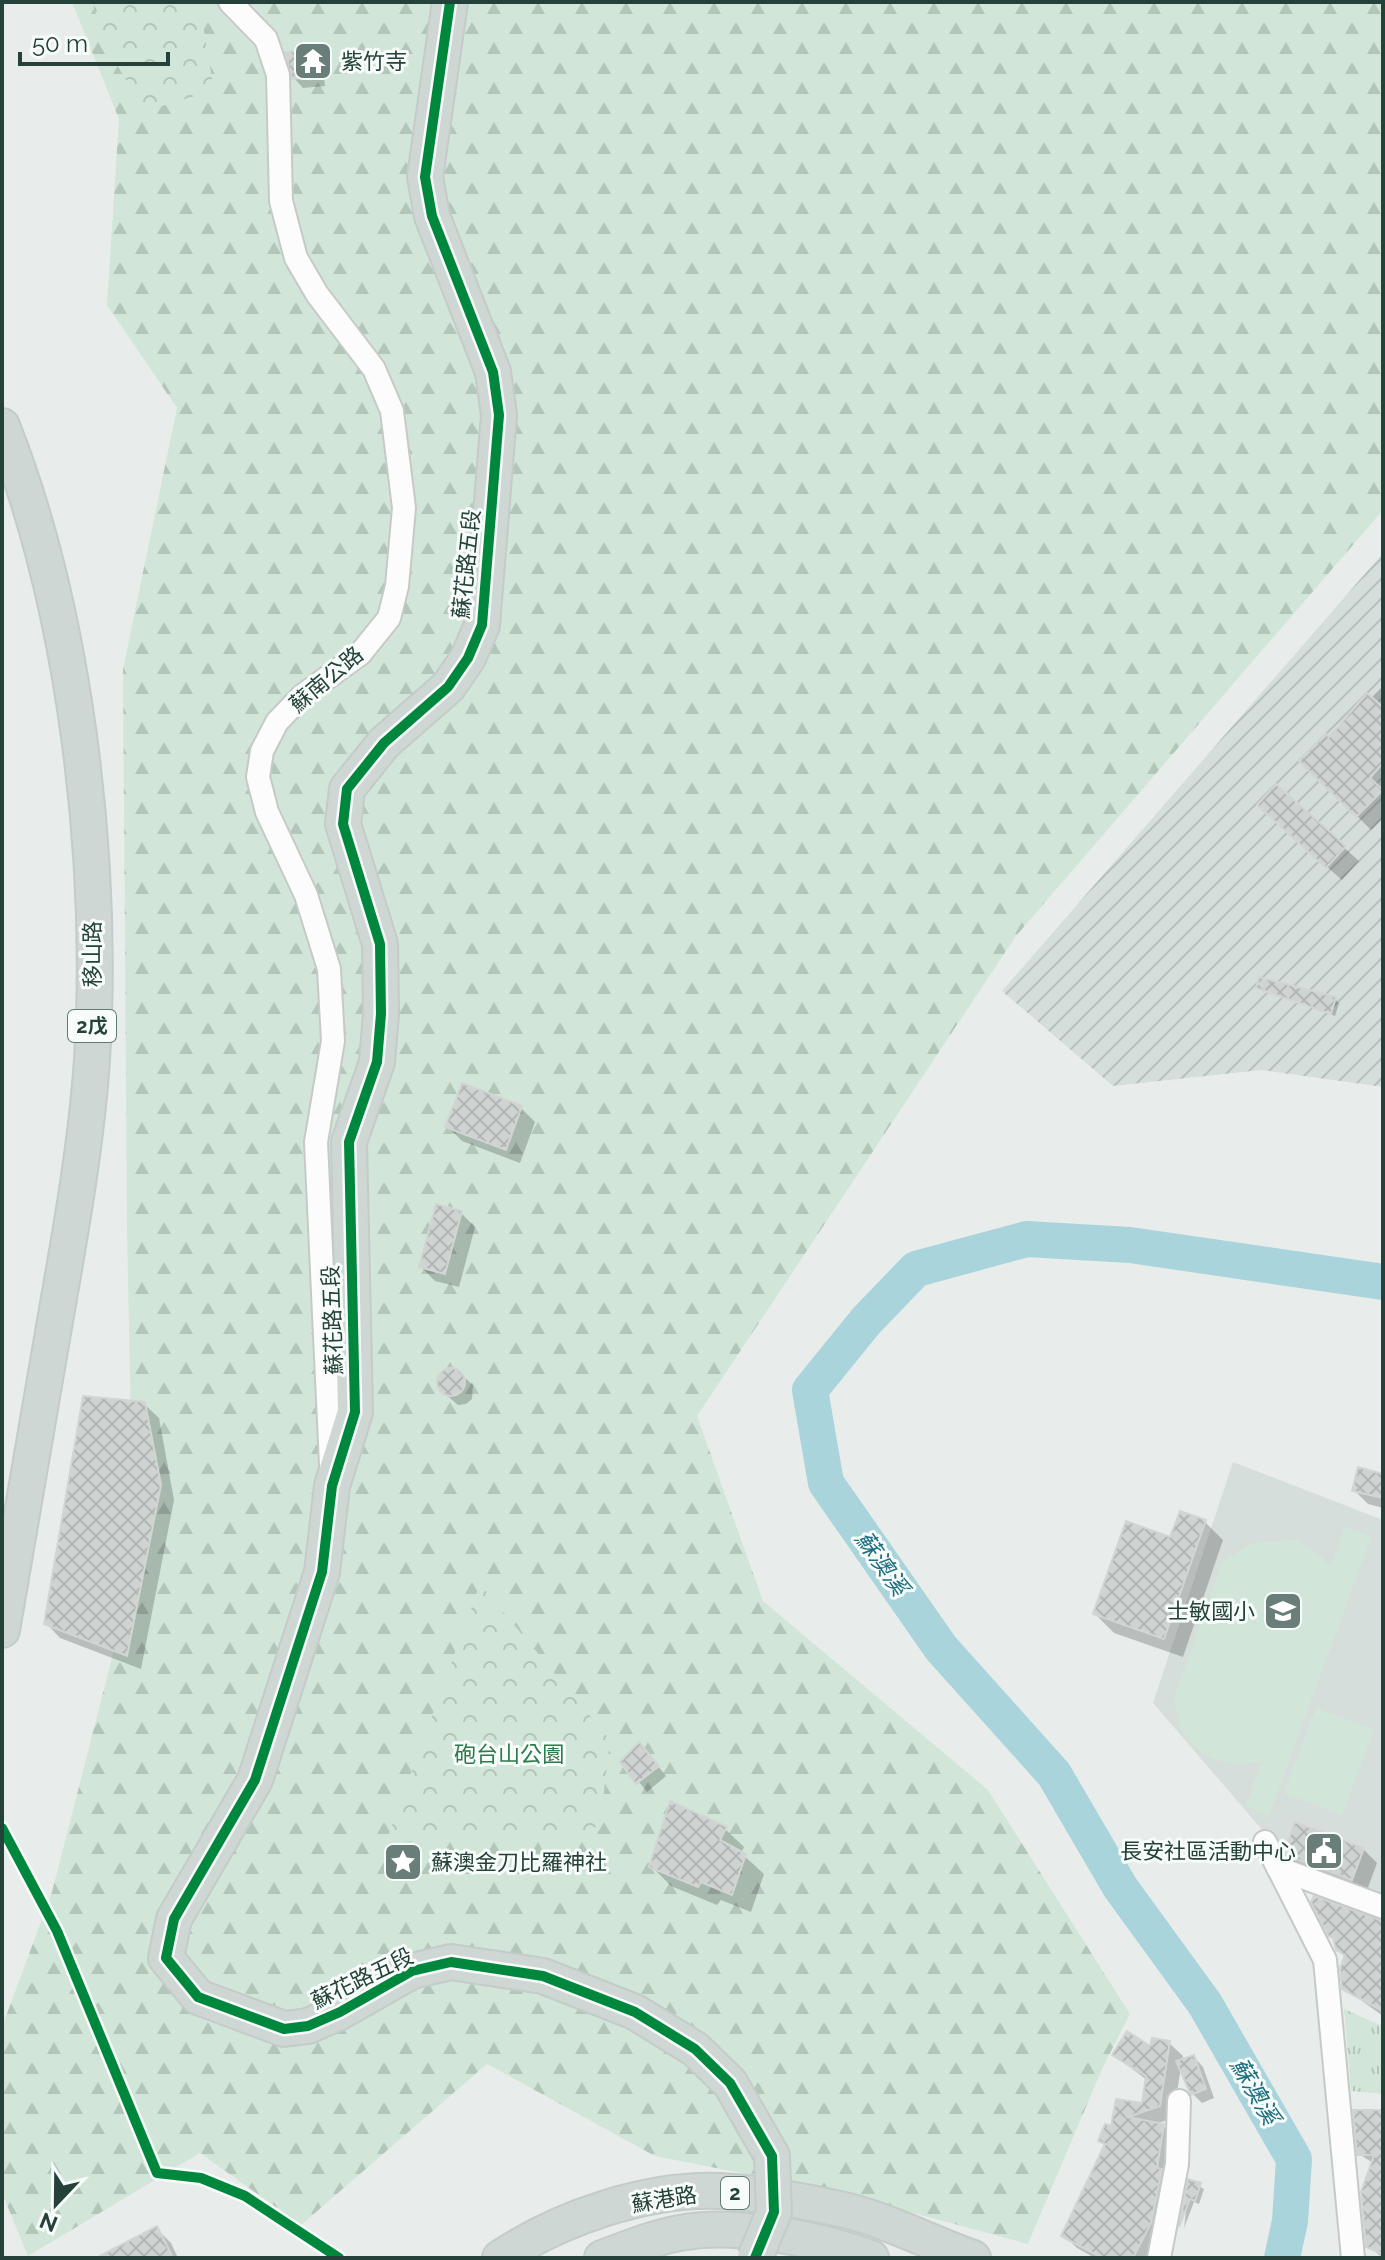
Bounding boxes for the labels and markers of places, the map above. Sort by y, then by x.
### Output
temple icon: 紫竹寺 [292,40,334,82]
place label: 紫竹寺 [341,48,407,74]
school or university icon: 士敏國小 [1262,1590,1304,1632]
place label: 士敏國小 [1167,1598,1255,1624]
public building icon: 長安社區活動中心 [1303,1830,1345,1872]
place label: 長安社區活動中心 [1120,1838,1296,1864]
place icon: 蘇澳金刀比羅神社 [382,1841,424,1883]
place label: 蘇澳金刀比羅神社 [431,1849,607,1875]

